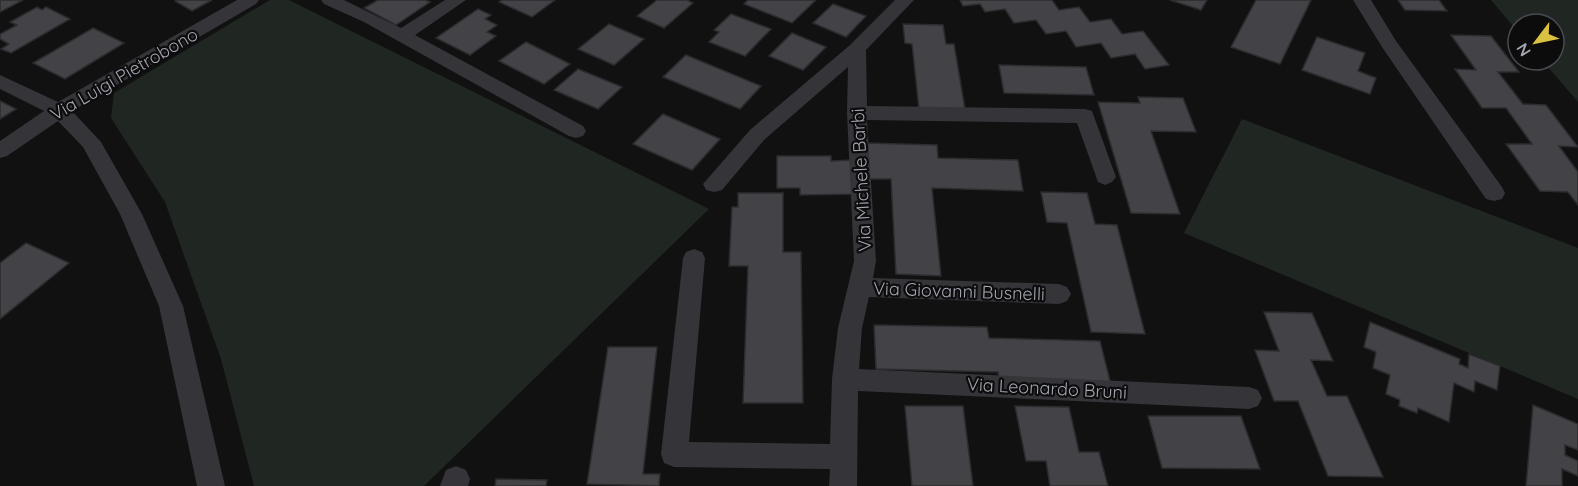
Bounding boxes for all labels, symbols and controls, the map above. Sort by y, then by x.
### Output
north arrow [1506,12,1566,72]
street label: Via Luigi Pietrobono [46,22,202,126]
text: N [1512,40,1535,60]
street label: Via Michele Barbi [846,108,876,252]
street label: Via Giovanni Busnelli [873,277,1045,305]
street label: Via Leonardo Bruni [967,372,1127,404]

